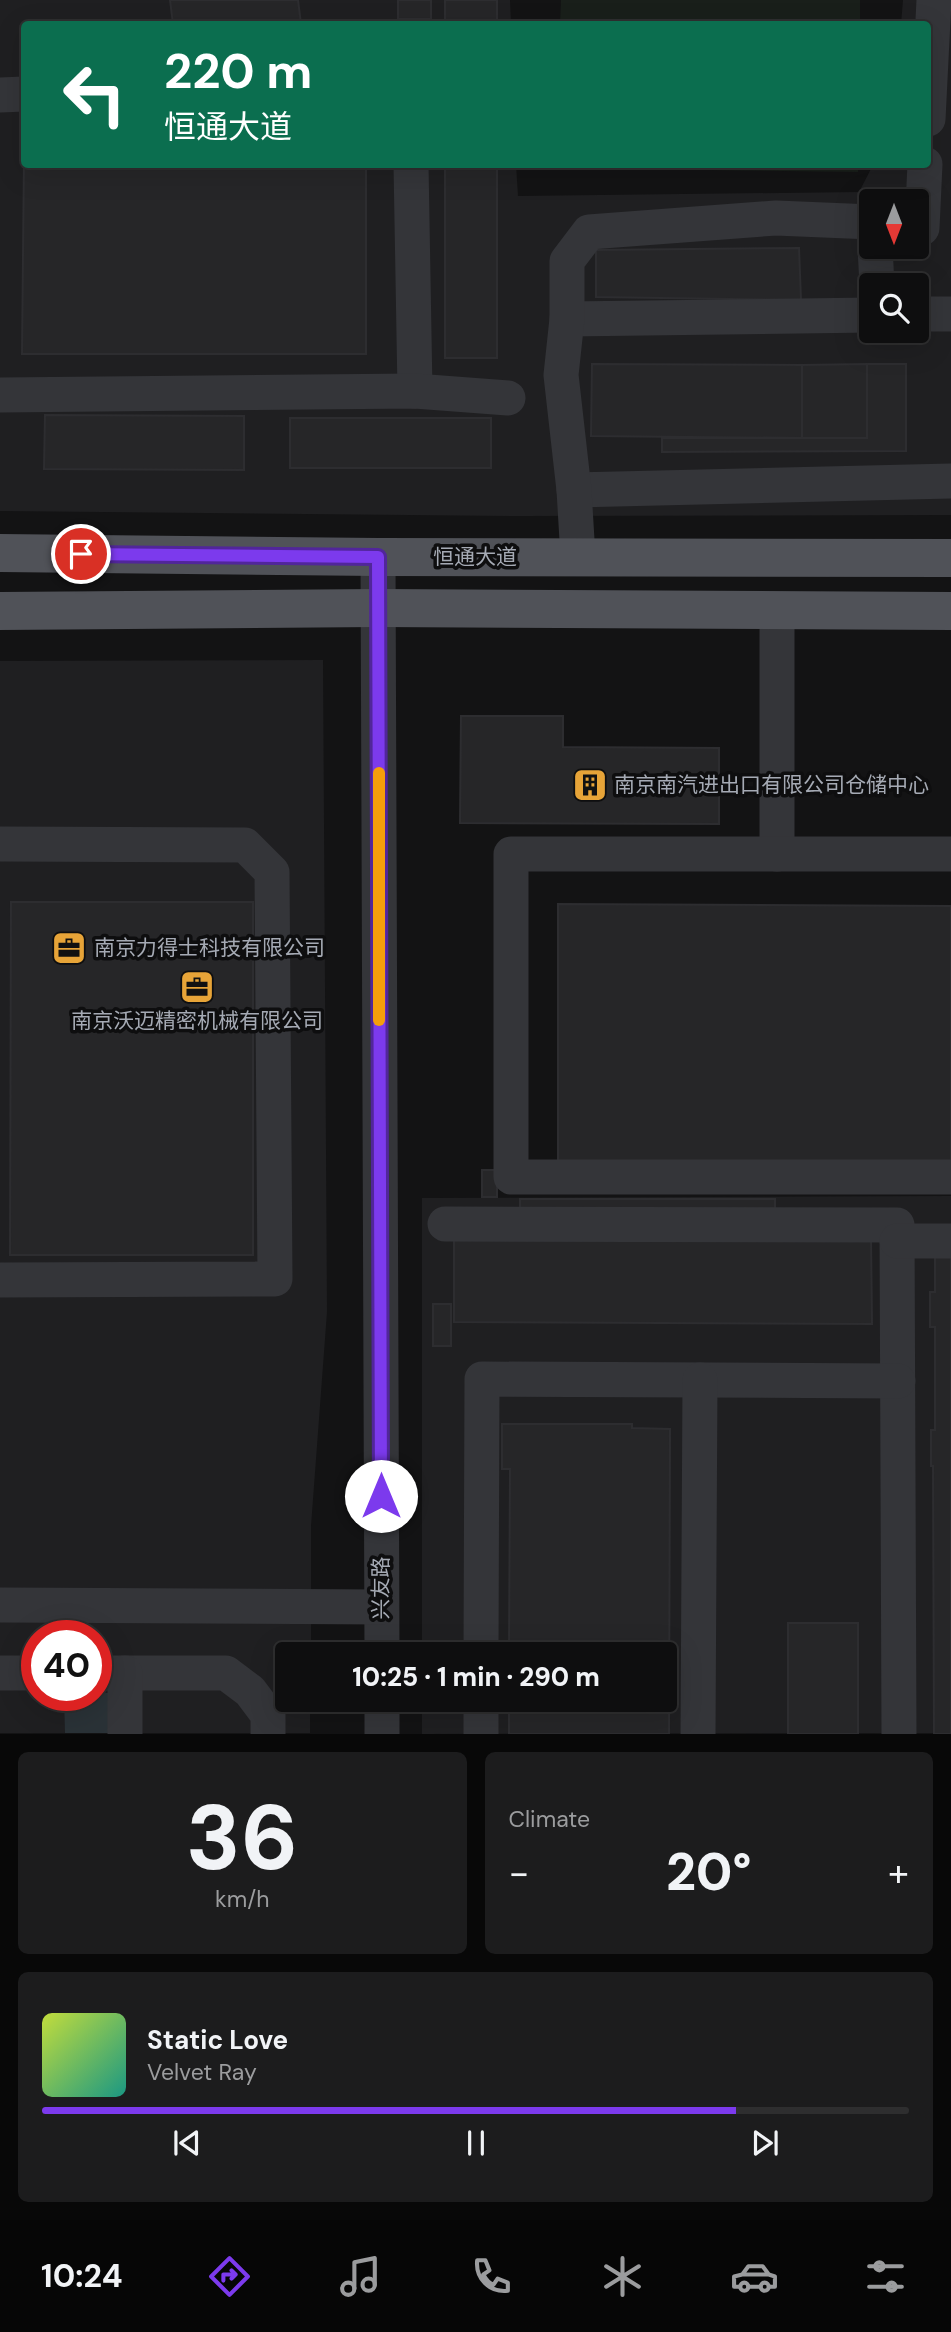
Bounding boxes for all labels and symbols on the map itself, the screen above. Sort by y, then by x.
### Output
north arrow [859,189,929,259]
pin [51,524,111,584]
street label: 恒通大道 [433,543,517,571]
building icon: 南京南汽进出口有限公司仓储中心 [571,766,609,804]
place label: 南京南汽进出口有限公司仓储中心 [614,771,929,799]
office icon: 南京力得士科技有限公司 [50,929,88,967]
place label: 南京力得士科技有限公司 [94,934,325,962]
office icon: 南京沃迈精密机械有限公司 [178,968,216,1006]
place label: 南京沃迈精密机械有限公司 [71,1007,323,1035]
position arrow [344,1459,418,1533]
street label: 兴友路 [367,1557,395,1620]
speed limit sign: 40 [21,1620,112,1711]

